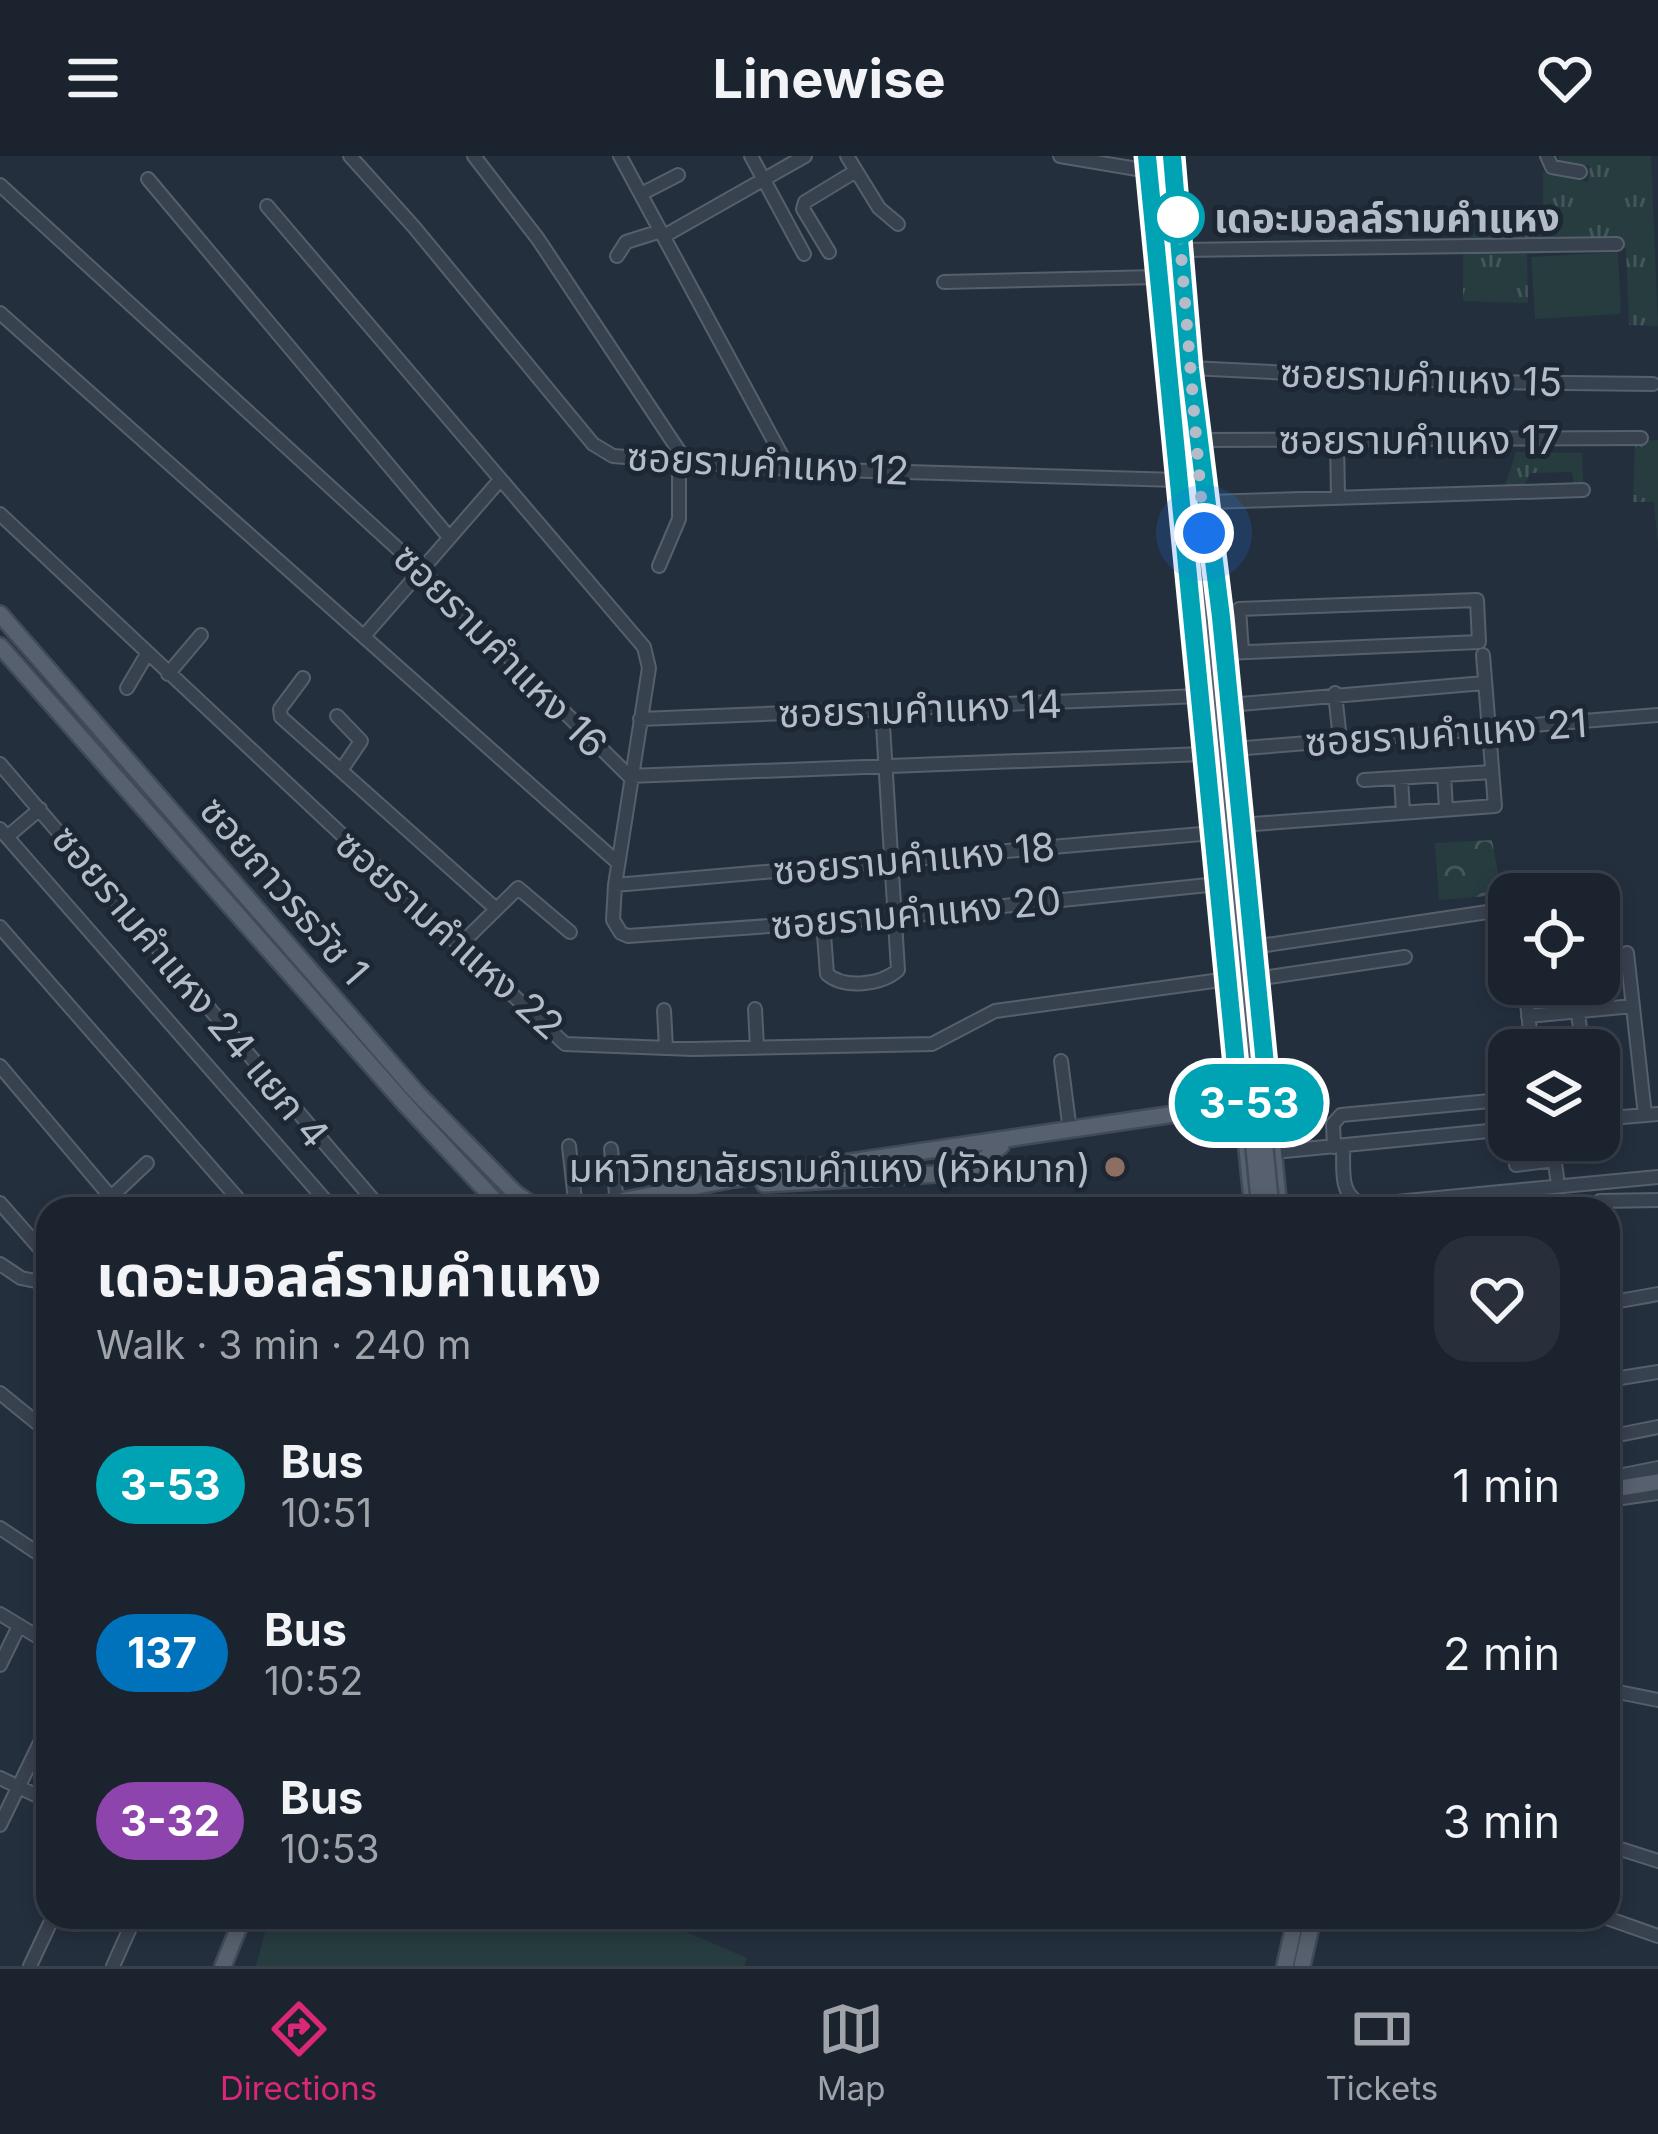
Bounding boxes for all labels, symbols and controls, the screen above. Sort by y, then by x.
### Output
icon: menu [60,45,126,111]
icon: heart [1532,45,1598,111]
text: Linewise [712,46,946,111]
marker: เดอะมอลล์รามคำแหง [1153,192,1203,242]
place label: เดอะมอลล์รามคำแหง [1214,194,1560,241]
street label: ซอยรามคำแหง 15 [1279,349,1563,405]
street label: ซอยรามคำแหง 17 [1279,416,1559,463]
street label: ซอยรามคำแหง 12 [626,432,910,494]
your location [1174,503,1234,563]
street label: ซอยรามคำแหง 16 [384,533,618,767]
street label: ซอยรามคำแหง 14 [777,680,1063,736]
street label: ซอยรามคำแหง 21 [1303,699,1589,765]
street label: ซอยถาวรธวัช 1 [191,786,379,994]
street label: ซอยรามคำแหง 24 แยก 4 [43,815,339,1157]
street label: ซอยรามคำแหง 22 [326,819,574,1049]
street label: ซอยรามคำแหง 18 [771,822,1057,894]
map controls [1488,873,1620,1161]
button: locate [1488,873,1620,1005]
street label: ซอยรามคำแหง 20 [769,876,1063,948]
button: layers [1488,1029,1620,1161]
line badge: 3-53 [1165,1064,1333,1142]
text: 3-53 [1199,1077,1299,1128]
place label: มหาวิทยาลัยรามคำแหง (หัวหมาก) [569,1144,1091,1191]
marker: มหาวิทยาลัยรามคำแหง (หัวหมาก) [1102,1154,1128,1180]
button: heart [1434,1236,1560,1362]
text: เดอะมอลล์รามคำแหง [96,1241,601,1310]
text: Walk · 3 min · 240 m [96,1321,471,1368]
text: Bus [281,1434,364,1489]
text: 1 min [1452,1458,1560,1513]
text: 3-53 [120,1459,221,1510]
text: 10:51 [281,1489,372,1536]
text: Bus [264,1602,347,1657]
text: 2 min [1443,1626,1560,1681]
text: 137 [127,1627,197,1678]
text: 10:52 [264,1657,363,1704]
text: Bus [280,1770,363,1825]
text: 3 min [1443,1794,1560,1849]
text: 3-32 [120,1795,220,1846]
text: 10:53 [280,1825,380,1872]
tab: Directions [220,1996,377,2108]
tab: Map [817,1996,886,2108]
tab: Tickets [1325,1996,1438,2108]

